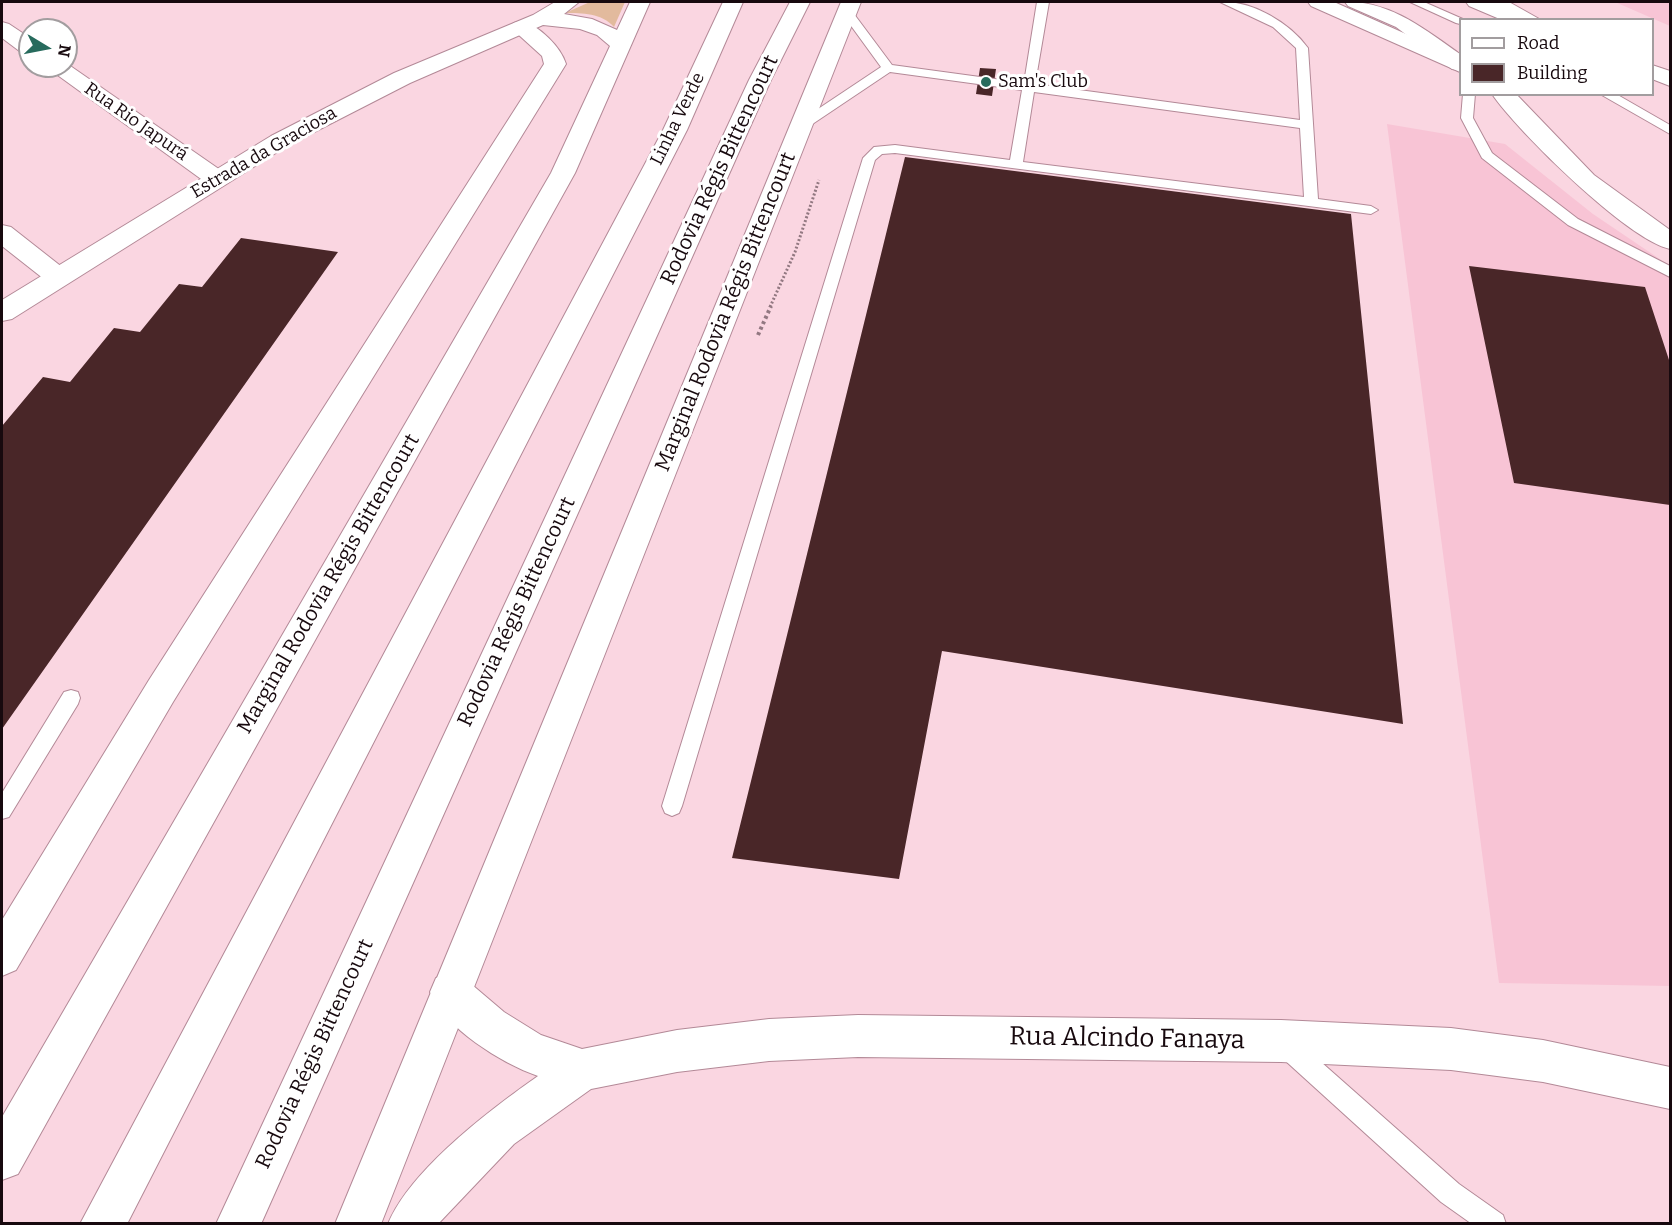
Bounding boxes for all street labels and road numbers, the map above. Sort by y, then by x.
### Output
street label: Rodovia Régis Bittencourt [656,51,784,289]
street label: Linha Verde [646,69,710,169]
street label: Rua Rio Japurá [80,78,192,166]
street label: Estrada da Graciosa [187,102,341,204]
street label: Marginal Rodovia Régis Bittencourt [650,149,802,475]
street label: Marginal Rodovia Régis Bittencourt [233,430,425,738]
street label: Rodovia Régis Bittencourt [453,493,581,731]
street label: Rodovia Régis Bittencourt [251,935,379,1173]
street label: Rua Alcindo Fanaya [1009,1021,1245,1057]

